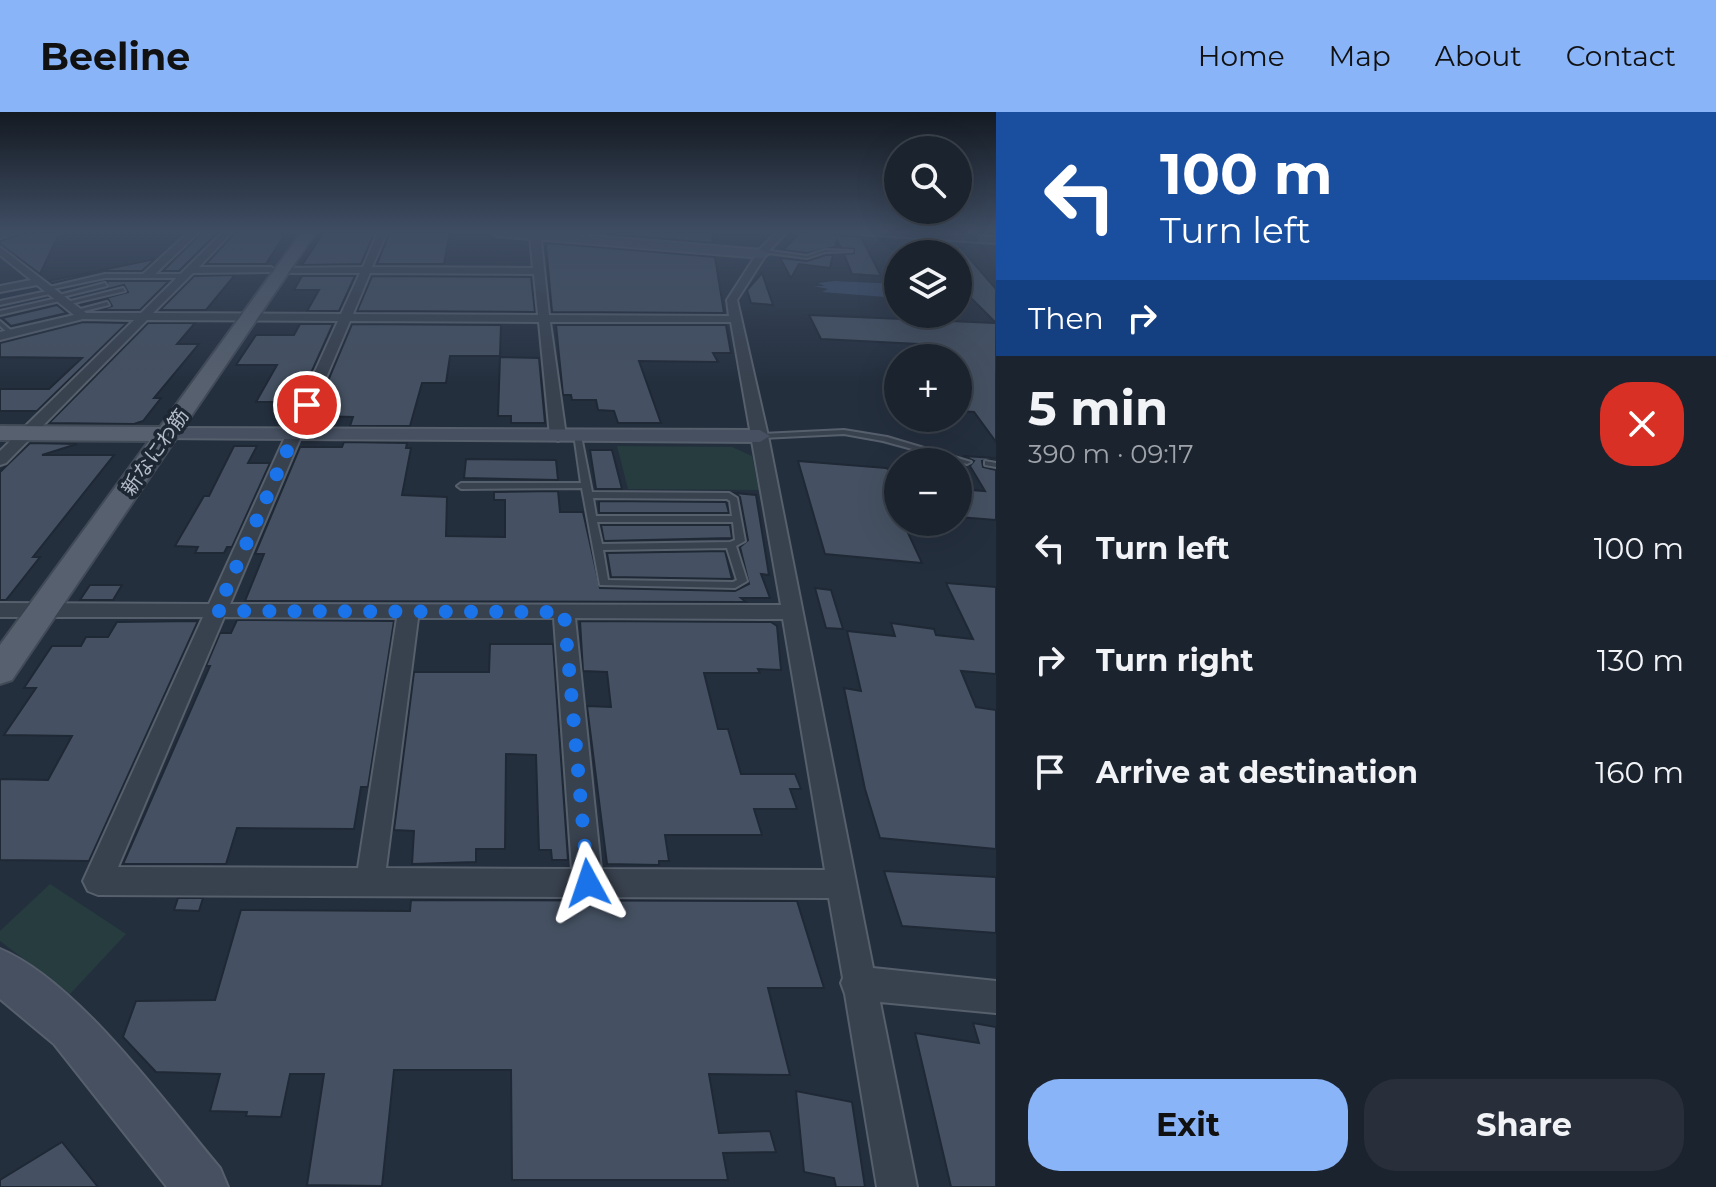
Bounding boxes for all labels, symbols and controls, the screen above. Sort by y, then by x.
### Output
text: Beeline [40,33,190,80]
text: Home [1198,39,1285,73]
text: Map [1329,39,1391,73]
text: About [1435,39,1522,73]
text: Contact [1566,39,1676,73]
map controls [884,136,972,536]
button: search [884,136,972,224]
text: 100 m [1160,140,1333,208]
icon: left [1028,144,1132,248]
text: Turn left [1160,208,1311,252]
button: layers [884,240,972,328]
icon: right [1120,296,1164,340]
text: Then [1028,300,1104,337]
button: + [884,344,972,432]
pin [273,371,341,439]
text: 5 min [1028,379,1168,437]
button: close [1600,382,1684,466]
icon: arrive [285,383,329,427]
street label: 新なにわ筋 [116,404,194,500]
text: 390 m · 09:17 [1028,438,1194,470]
button: − [884,448,972,536]
icon: left [1028,526,1072,570]
text: Turn left [1096,530,1229,567]
text: 100 m [1594,530,1684,567]
icon: right [1028,638,1072,682]
text: Turn right [1096,642,1253,679]
text: 130 m [1597,642,1684,679]
icon: arrive [1028,750,1072,794]
text: Arrive at destination [1096,754,1418,791]
text: 160 m [1595,754,1684,791]
position arrow [546,841,630,925]
button: Exit [1028,1079,1348,1171]
button: Share [1364,1079,1684,1171]

